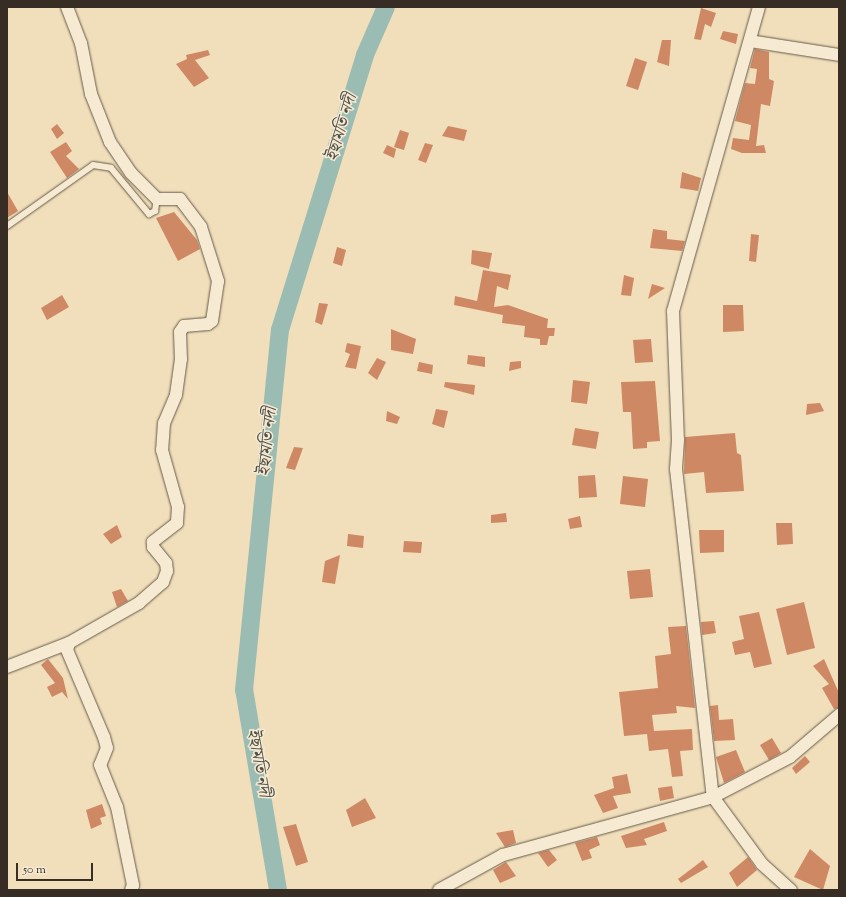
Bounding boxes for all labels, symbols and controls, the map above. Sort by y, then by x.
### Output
water label: ইছামতি নদী [323,92,363,164]
water label: ইছামতি নদী [255,407,283,477]
water label: ইছামতি নদী [241,727,273,799]
scale bar [18,855,95,881]
text: 50 m [23,861,46,879]

